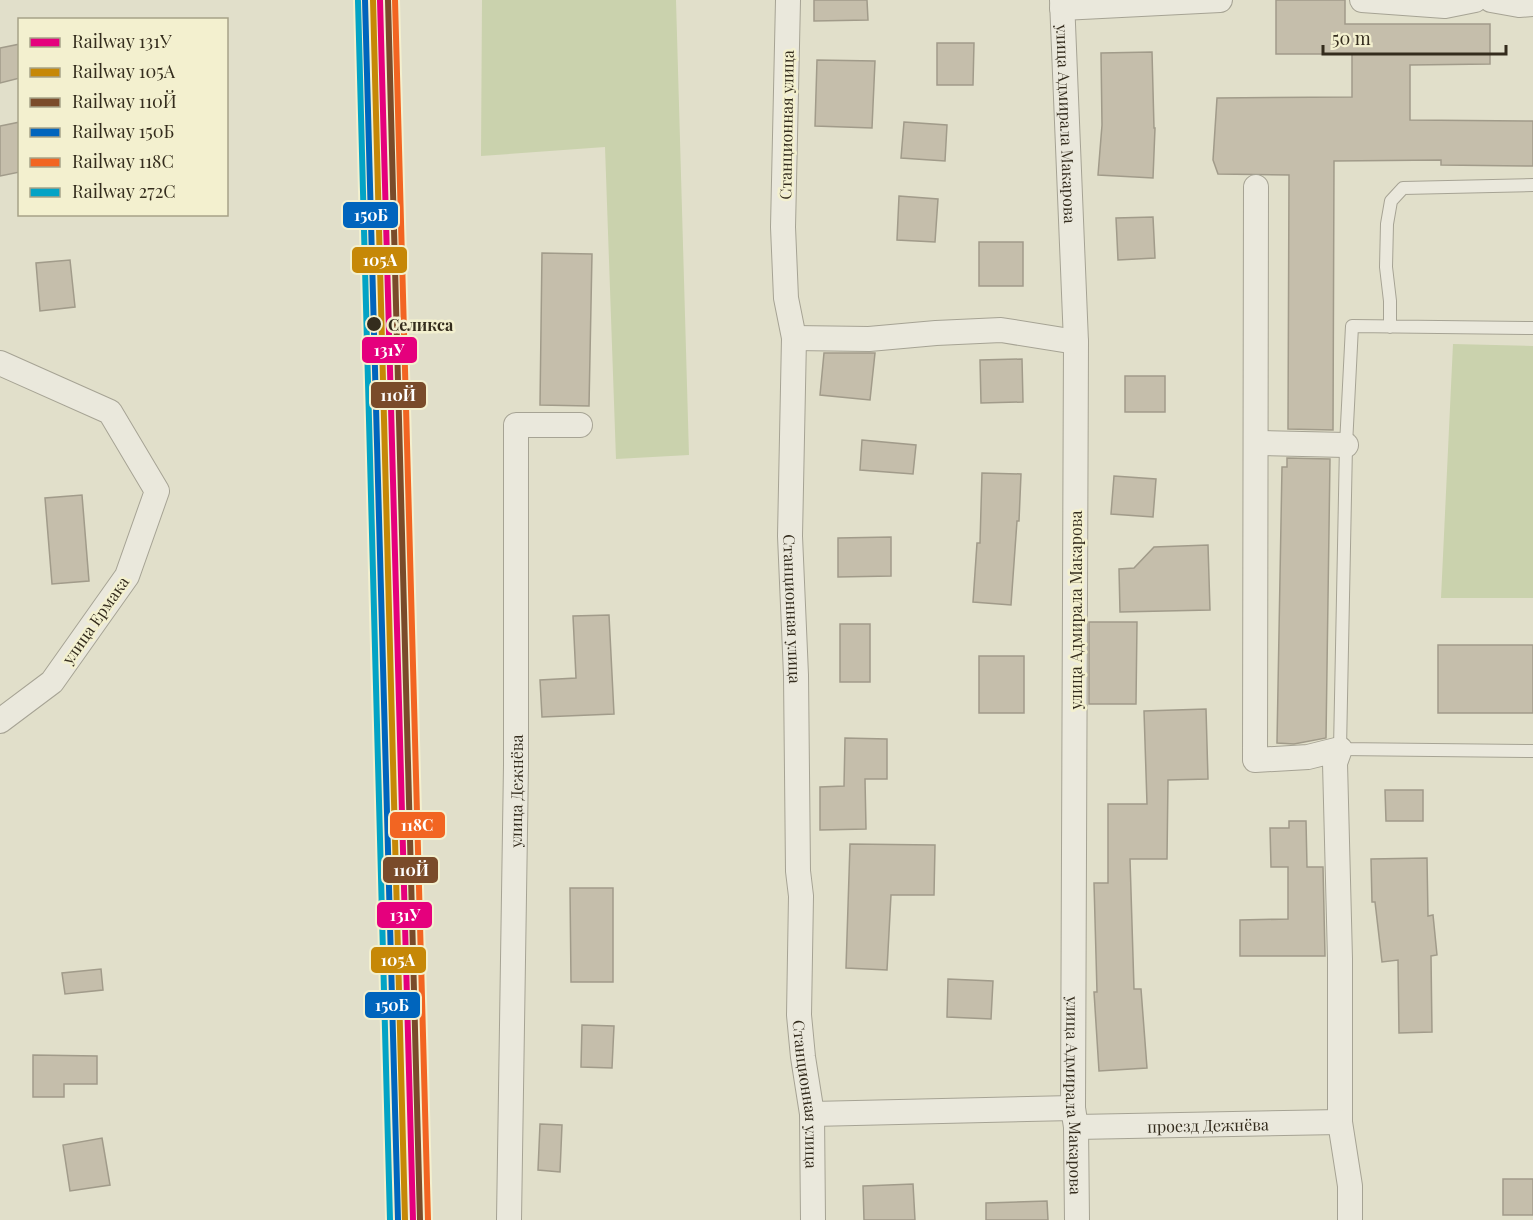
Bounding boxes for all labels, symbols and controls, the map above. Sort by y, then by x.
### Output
legend [18,18,228,216]
scale bar [1323,18,1506,56]
street label: улица Адмирала Макарова [1052,23,1082,224]
text: 50 m [1332,26,1371,50]
text: Railway 131У [72,29,172,53]
street label: Станционная улица [774,50,798,200]
text: Railway 105А [72,59,176,83]
text: Railway 110Й [72,89,177,113]
text: Railway 150Б [72,119,174,143]
text: Railway 118С [72,149,174,173]
text: Railway 272С [72,179,176,203]
line badge: 150Б [342,201,399,229]
text: 150Б [354,204,388,225]
line badge: 105А [351,246,408,274]
text: 105А [363,249,398,270]
place label: Селикса [388,314,454,335]
marker: Селикса [365,315,383,333]
line badge: 131У [361,336,418,364]
text: 131У [374,339,405,360]
line badge: 110Й [370,381,427,409]
text: 110Й [380,384,416,405]
street label: улица Адмирала Макарова [1065,510,1086,710]
street label: Станционная улица [779,534,807,684]
street label: улица Ермака [56,572,133,669]
street label: улица Дежнёва [504,734,527,849]
line badge: 118С [389,811,446,839]
text: 118С [401,814,433,835]
line badge: 110Й [382,856,439,884]
text: 110Й [393,859,429,880]
line badge: 131У [376,901,433,929]
text: 131У [390,904,421,925]
line badge: 105А [370,946,427,974]
text: 105А [381,949,416,970]
line badge: 150Б [364,991,421,1019]
text: 150Б [375,994,409,1015]
street label: улица Адмирала Макарова [1062,995,1087,1195]
street label: Станционная улица [789,1019,823,1169]
street label: проезд Дежнёва [1147,1113,1269,1136]

